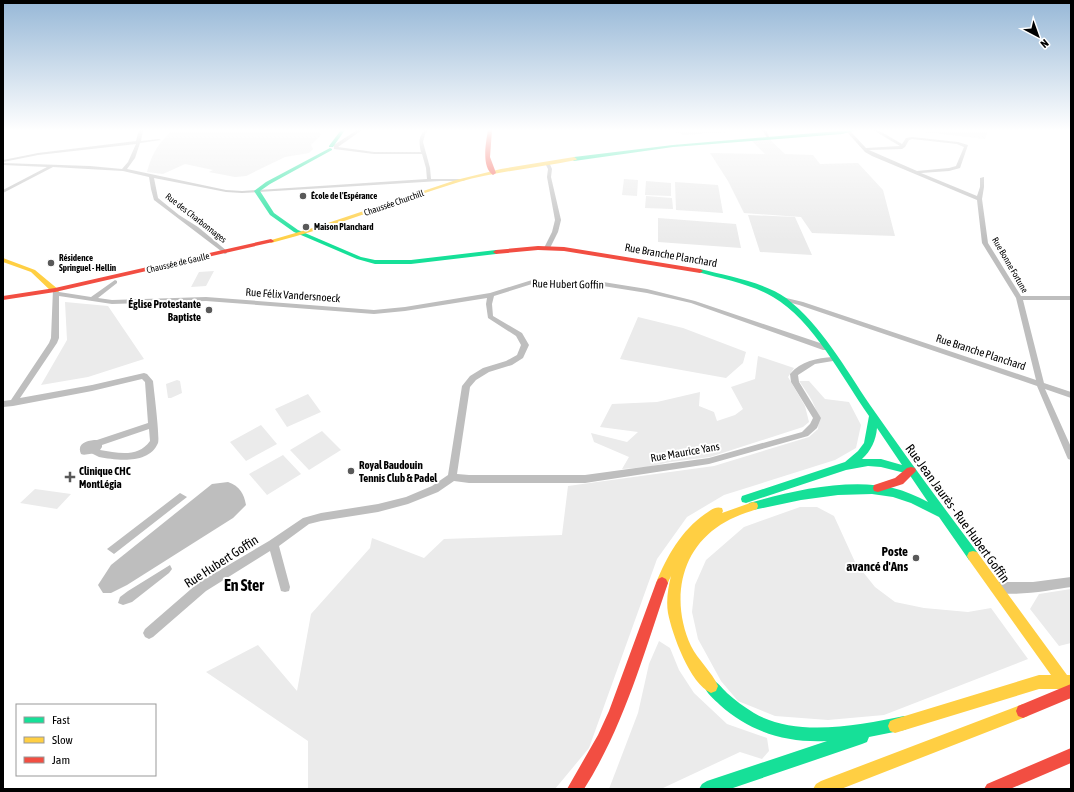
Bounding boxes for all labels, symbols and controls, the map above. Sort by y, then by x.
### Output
north arrow [1018,16,1058,56]
text: N [1038,37,1051,50]
street label: Chaussée Churchill [363,188,426,218]
street label: Rue des Charbonnages [164,191,228,245]
marker: École de l'Espérance [298,191,308,201]
place label: École de l'Espérance [311,191,377,201]
marker: Maison Planchard [301,222,311,232]
place label: Maison Planchard [314,222,373,232]
street label: Rue Bonne Fortune [990,236,1030,294]
street label: Rue Branche Planchard [624,241,718,269]
street label: Chaussée de Gaulle [146,251,210,275]
place label: Résidence Springuel - Hellin [59,253,117,273]
marker: Résidence Springuel - Hellin [46,258,56,268]
street label: Rue Hubert Goffin [532,277,604,291]
street label: Rue Félix Vandersnoeck [245,286,341,304]
place label: Église Protestante Baptiste [128,298,201,323]
marker: Église Protestante Baptiste [204,305,214,315]
street label: Rue Branche Planchard [935,332,1027,372]
street label: Rue Maurice Yans [649,440,721,464]
street label: Rue Jean Jaurès - Rue Hubert Goffin [902,441,1013,585]
place label: Royal Baudouin Tennis Club & Padel [359,459,438,484]
place label: Clinique CHC MontLégia [79,465,131,490]
marker: Royal Baudouin Tennis Club & Padel [346,466,356,476]
marker: Clinique CHC MontLégia [64,471,76,483]
street label: Rue Hubert Goffin [182,532,261,591]
place label: Poste avancé d'Ans [846,544,908,574]
marker: Poste avancé d'Ans [911,553,921,563]
district label: En Ster [224,576,264,594]
legend [16,704,156,776]
text: Fast [52,713,70,727]
text: Slow [52,733,73,747]
text: Jam [52,753,70,767]

